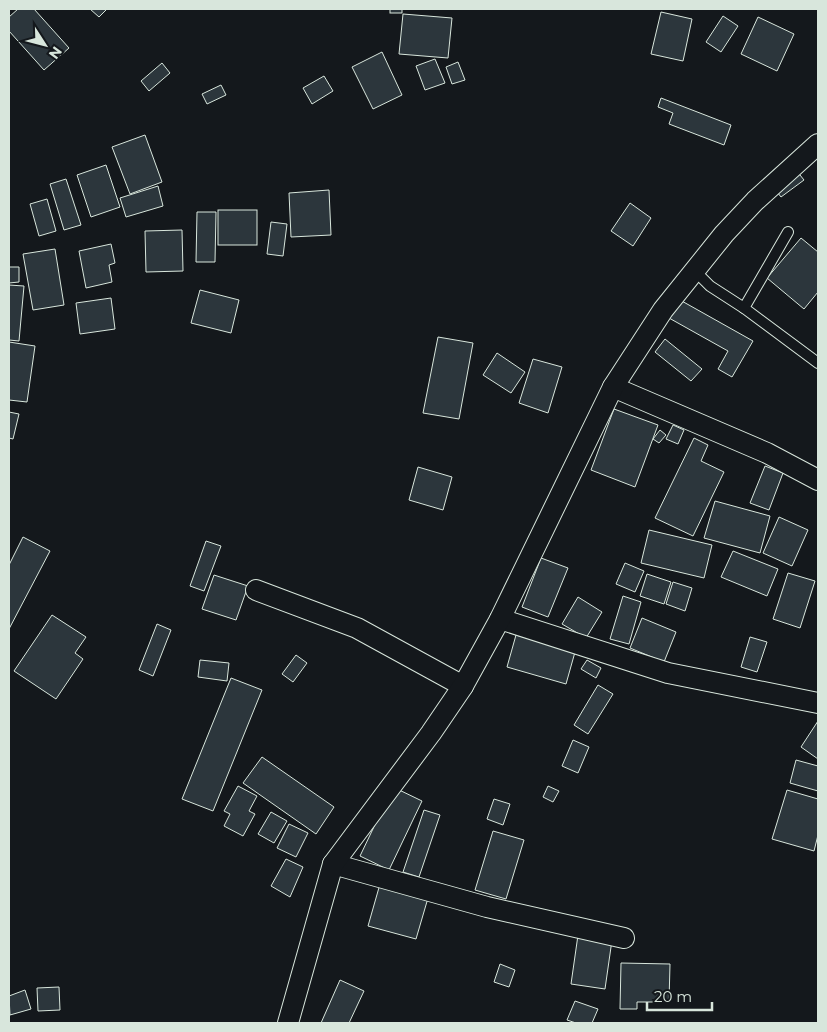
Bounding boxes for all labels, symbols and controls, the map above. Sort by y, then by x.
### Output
north arrow [20,20,70,70]
text: N [45,43,66,63]
scale bar [647,980,712,1012]
text: 20 m [654,987,692,1006]

